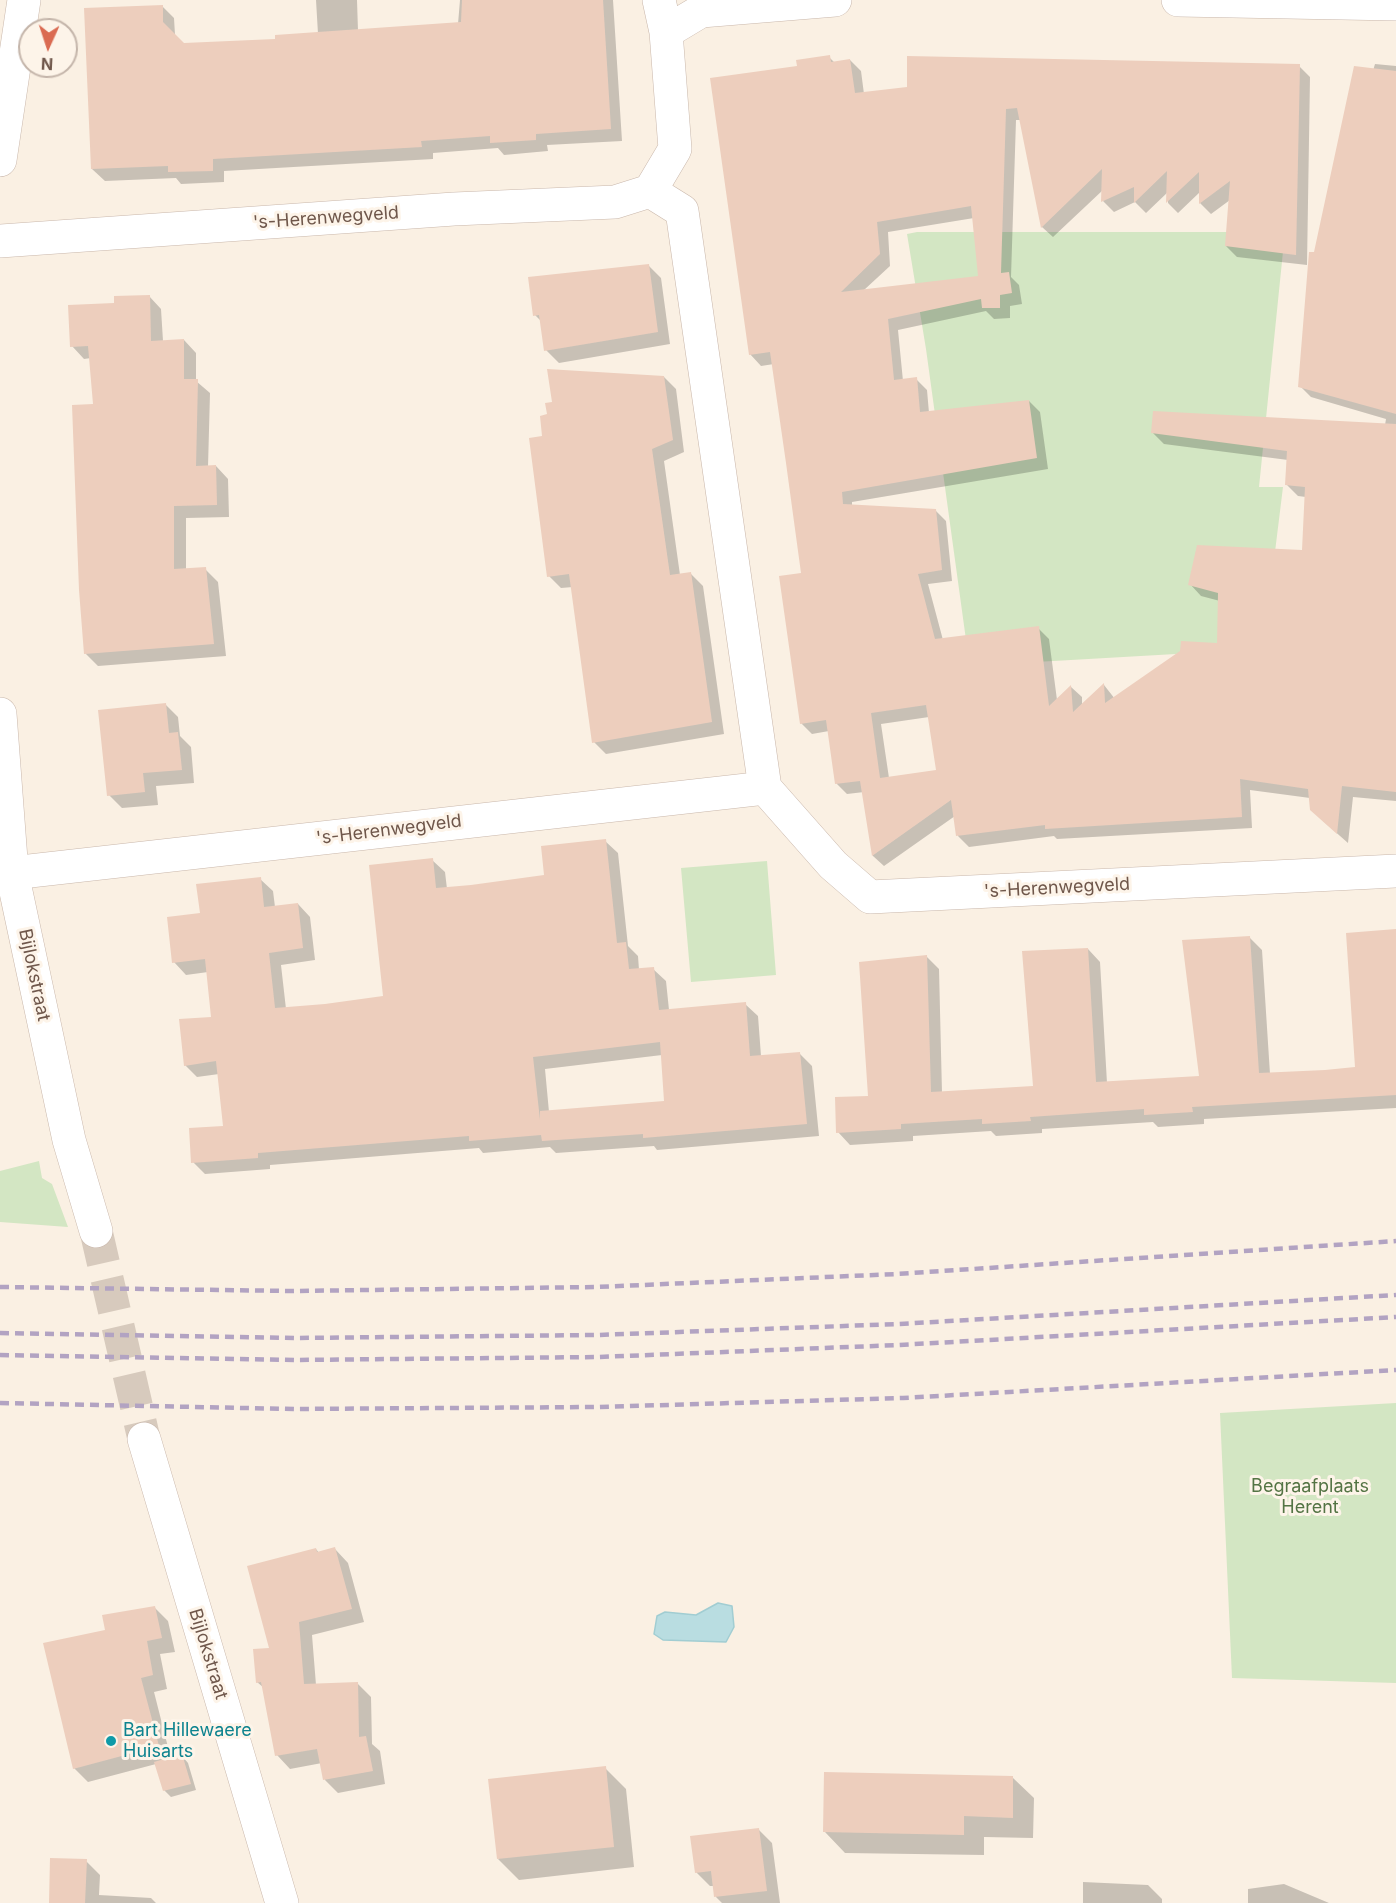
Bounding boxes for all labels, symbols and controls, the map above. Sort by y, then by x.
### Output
north arrow [18,18,78,78]
text: N [41,54,54,74]
street label: 's-Herenwegveld [252,202,400,234]
street label: 's-Herenwegveld [315,810,463,850]
street label: 's-Herenwegveld [983,873,1131,903]
street label: Bijlokstraat [14,927,54,1023]
park label: Begraafplaats Herent [1251,1476,1369,1518]
street label: Bijlokstraat [184,1606,232,1702]
place label: Bart Hillewaere Huisarts [123,1720,252,1762]
marker: Bart Hillewaere Huisarts [104,1734,118,1748]

